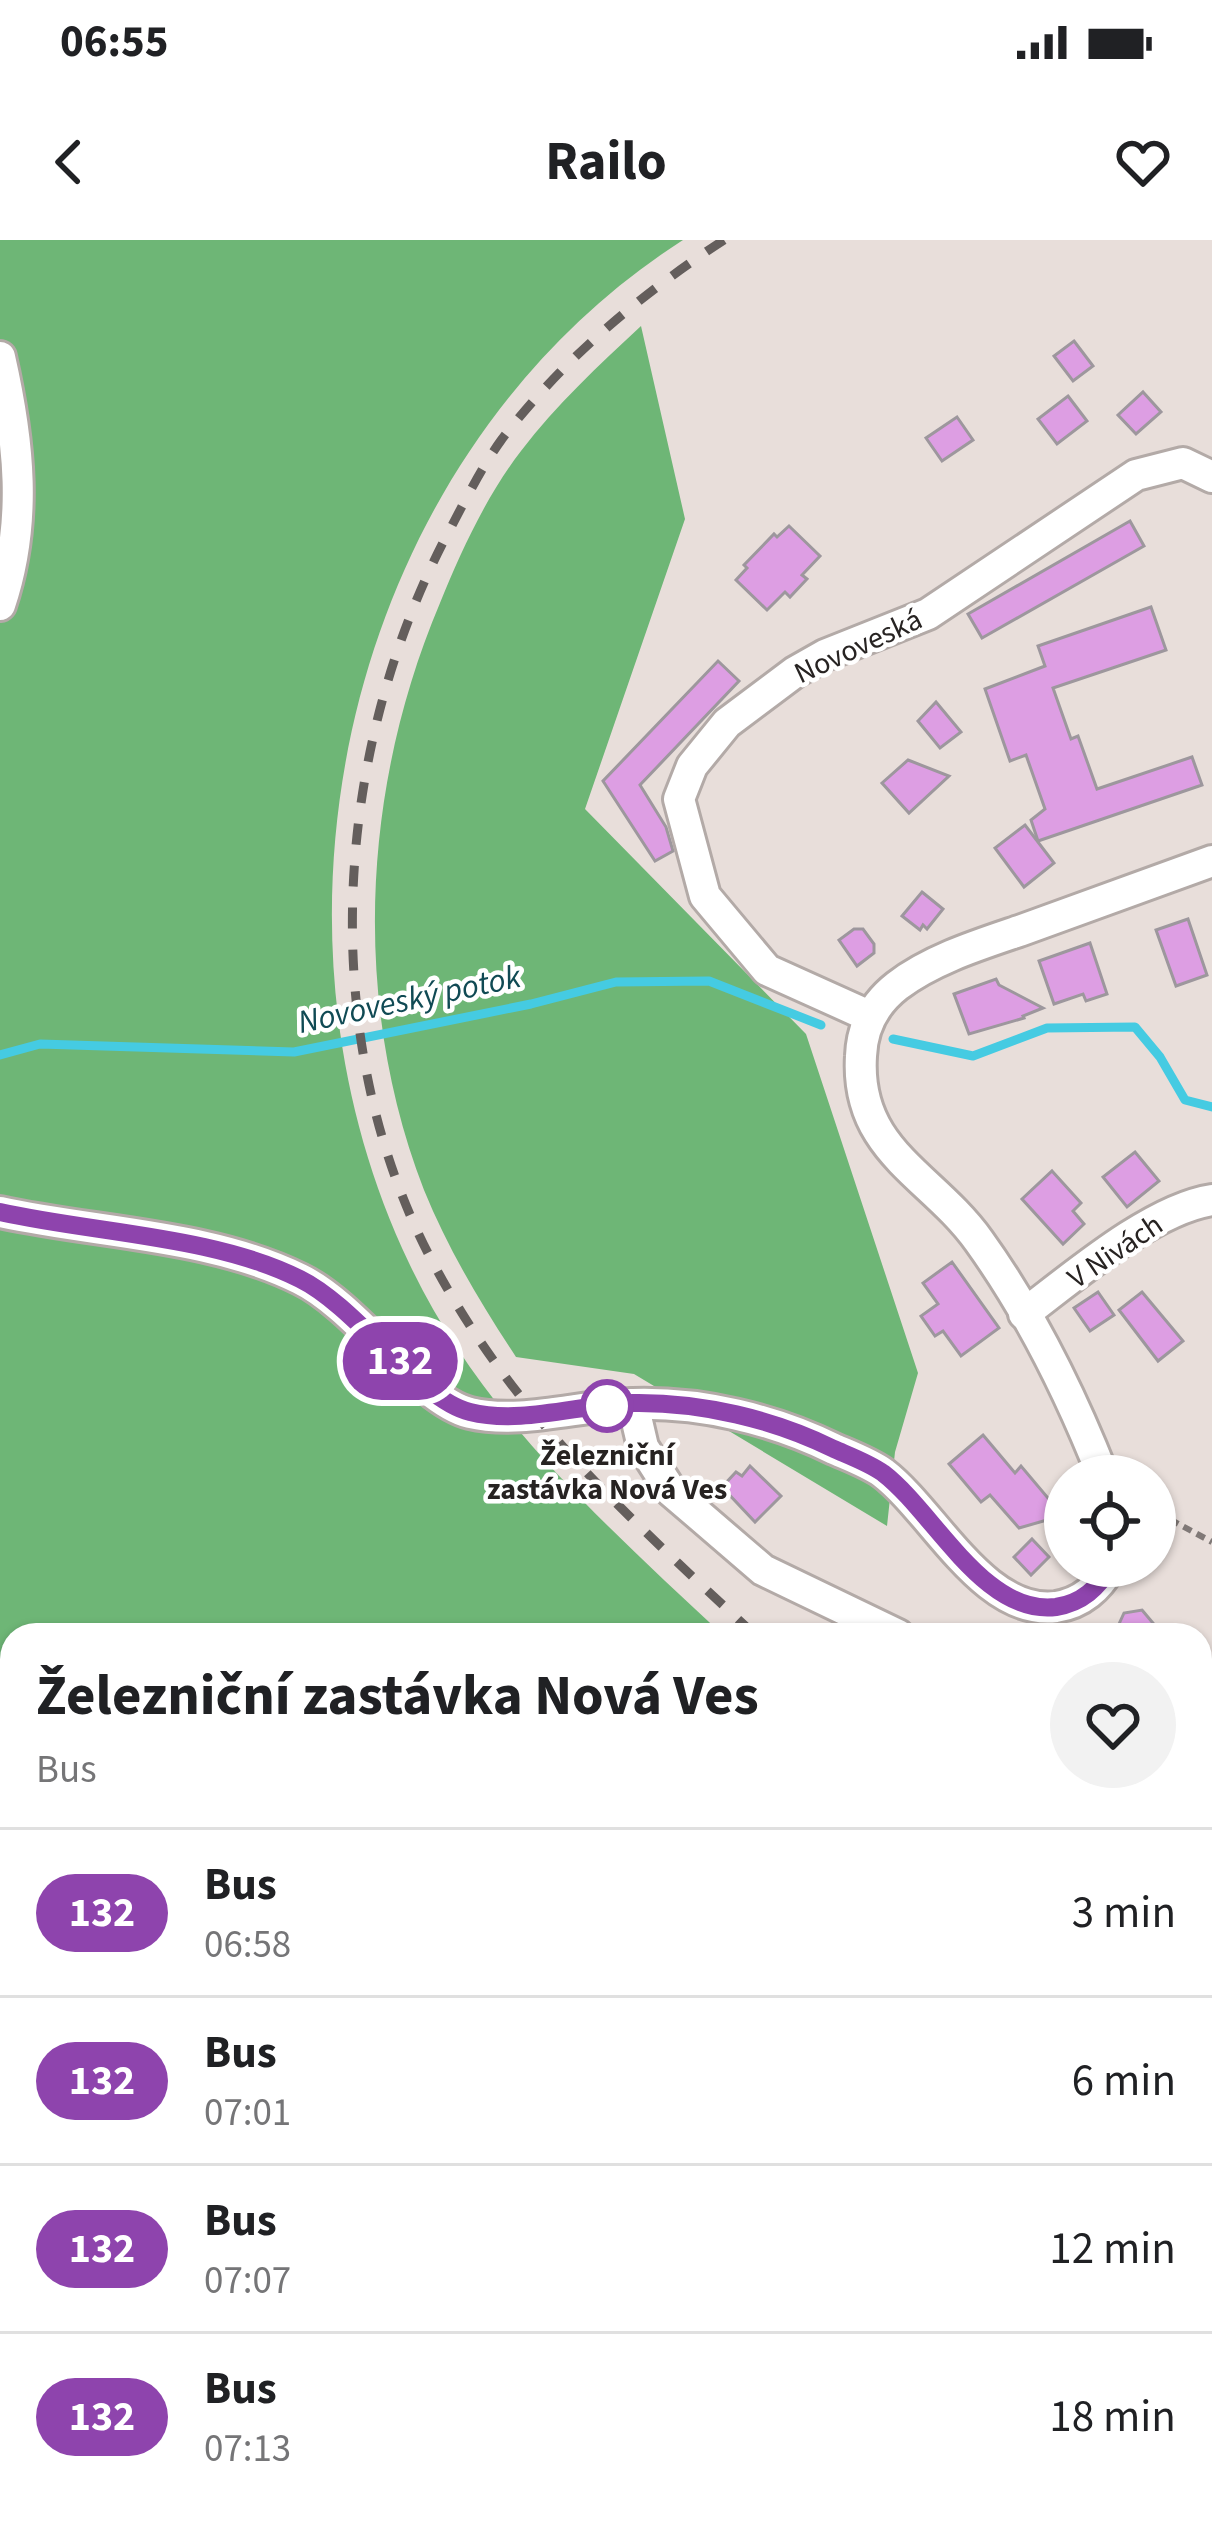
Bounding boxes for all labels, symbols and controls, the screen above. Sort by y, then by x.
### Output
text: 06:55 [60,10,169,74]
text: Railo [545,124,667,201]
icon: back [36,129,102,195]
icon: heart [1110,129,1176,195]
street label: Novoveská [787,598,929,695]
water label: Novoveský potok [294,953,526,1046]
street label: V Nivách [1059,1204,1172,1299]
line badge: 132 [331,1322,469,1400]
text: 132 [367,1331,433,1391]
marker: Železniční zastávka Nová Ves [582,1381,632,1431]
place label: Železniční zastávka Nová Ves [487,1434,727,1511]
map controls [1044,1455,1176,1587]
button: locate [1044,1455,1176,1587]
text: Železniční zastávka Nová Ves [36,1656,759,1737]
button: heart [1050,1662,1176,1788]
text: Bus [36,1742,97,1798]
text: Bus [204,1853,277,1917]
text: 3 min [1072,1881,1176,1945]
text: 132 [69,1883,135,1943]
text: 06:58 [204,1917,291,1973]
text: Bus [204,2021,277,2085]
text: 6 min [1072,2049,1176,2113]
text: 132 [69,2051,135,2111]
text: 07:01 [204,2085,291,2141]
text: Bus [204,2189,277,2253]
text: 12 min [1049,2217,1176,2281]
text: 132 [69,2219,135,2279]
text: 07:07 [204,2253,291,2309]
text: Bus [204,2357,277,2421]
text: 18 min [1049,2385,1176,2449]
text: 132 [69,2387,135,2447]
text: 07:13 [204,2421,291,2477]

